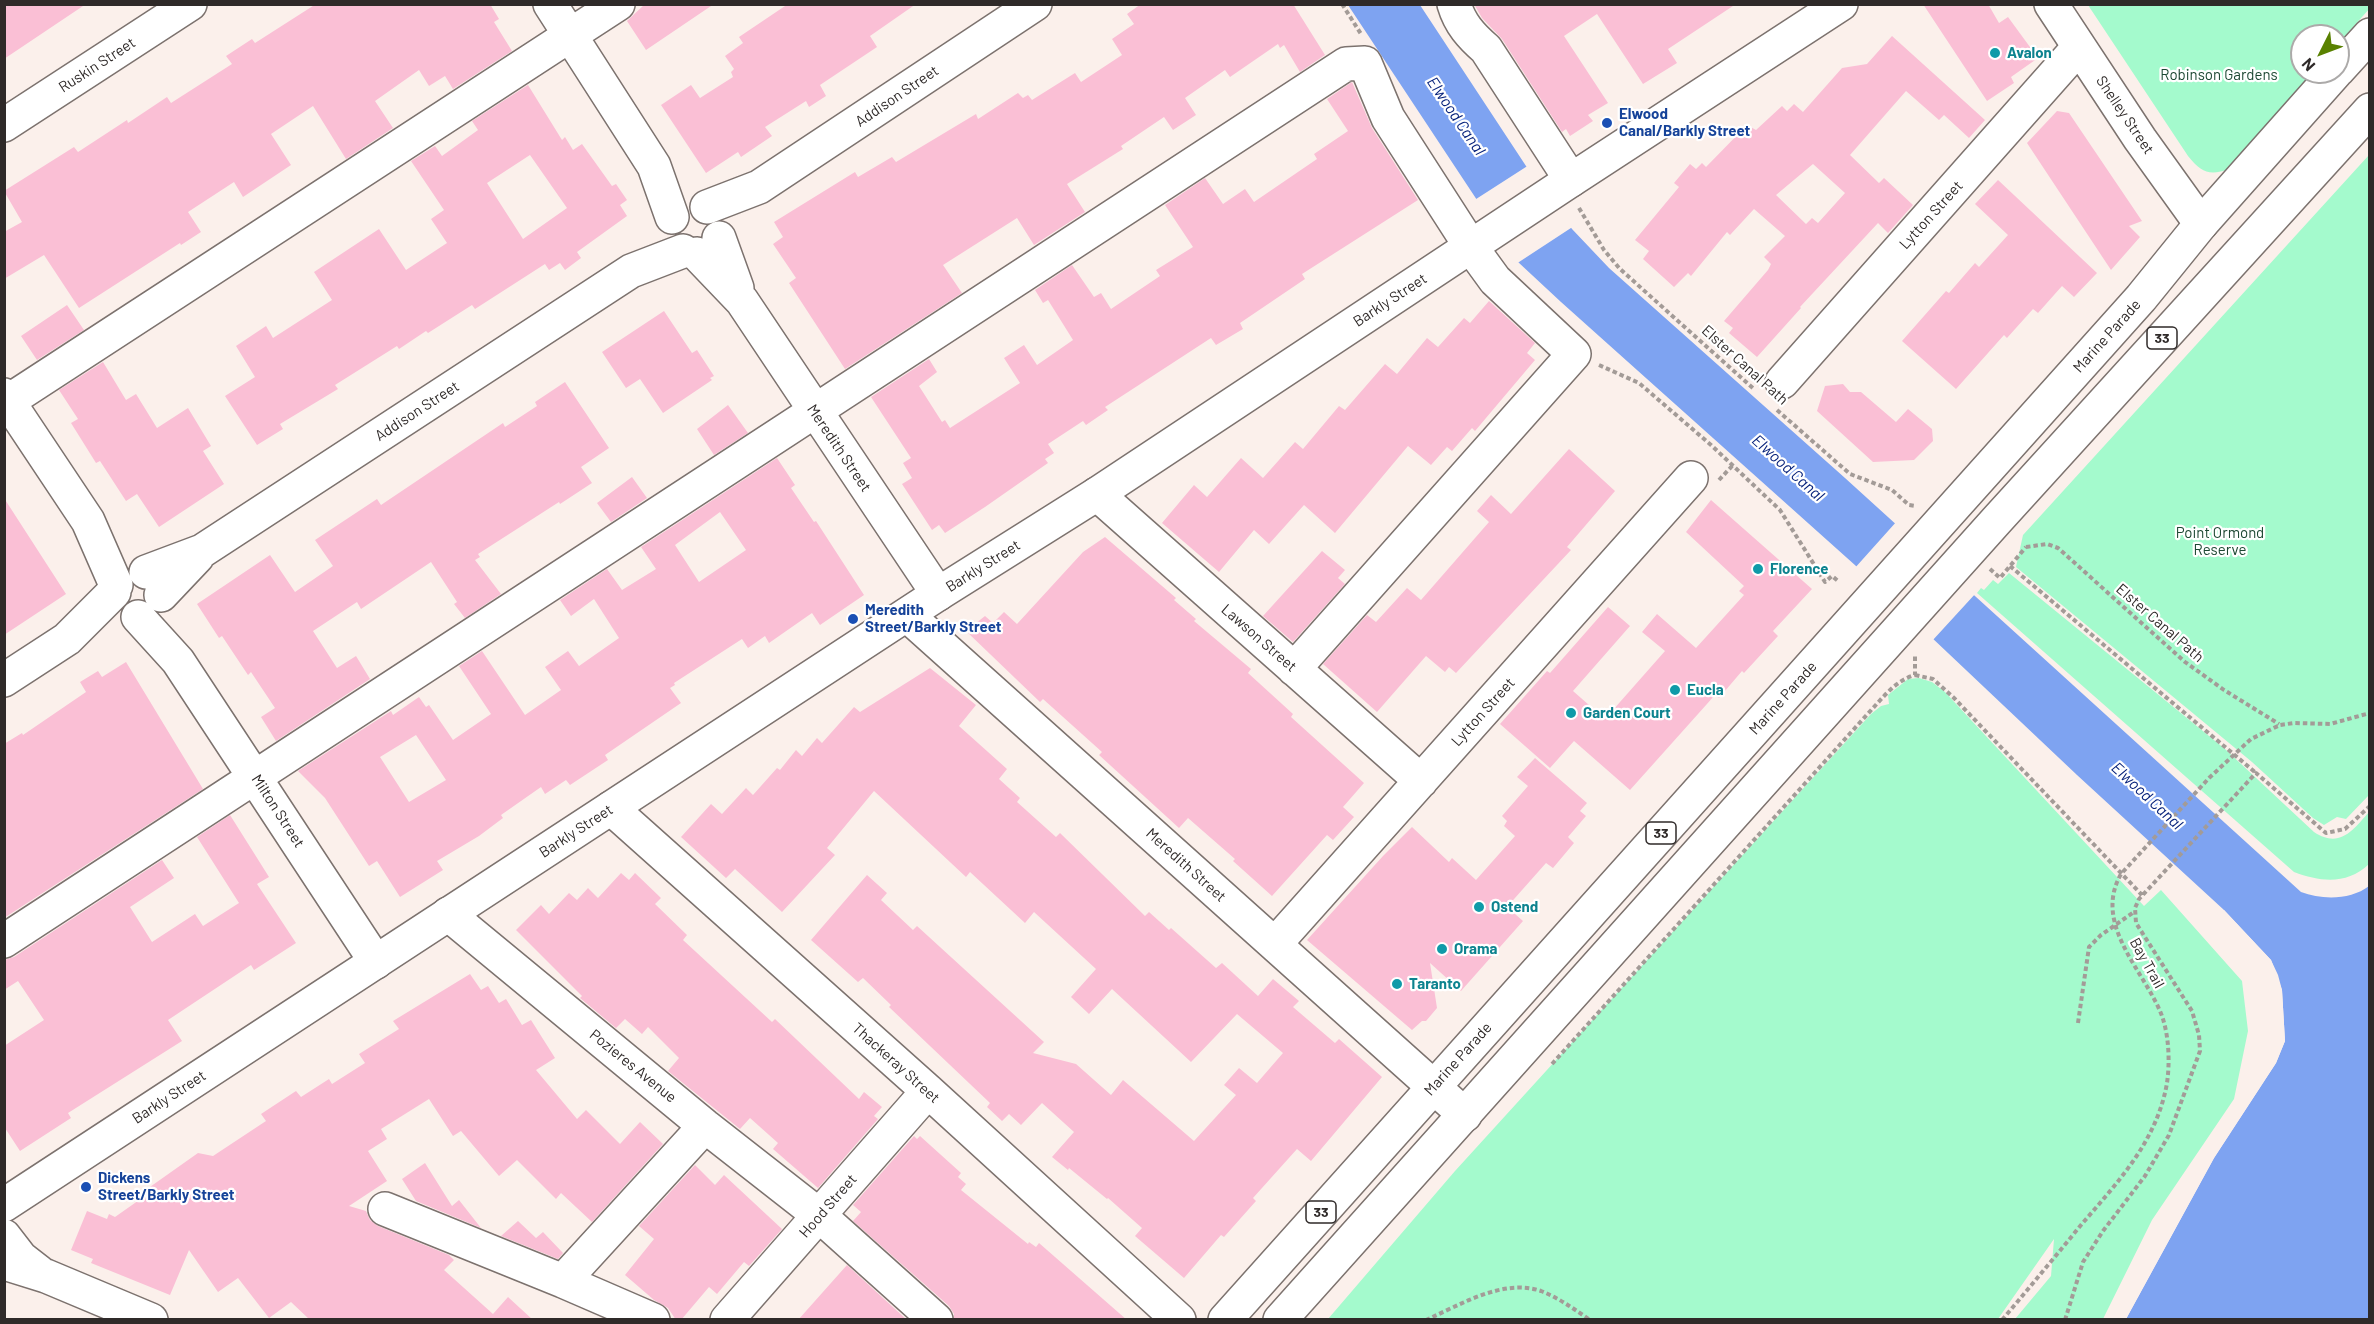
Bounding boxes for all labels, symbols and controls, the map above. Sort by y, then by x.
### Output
north arrow [2290,24,2350,84]
street label: Ruskin Street [55,34,139,96]
place label: Avalon [2007,44,2052,62]
marker: Avalon [1988,46,2002,60]
text: N [2297,55,2318,75]
street label: Addison Street [852,62,942,130]
park label: Robinson Gardens [2160,66,2278,84]
water label: Elwood Canal [1423,73,1489,159]
street label: Shelley Street [2092,73,2158,157]
place label: Elwood Canal/Barkly Street [1619,105,1750,140]
marker: Elwood Canal/Barkly Street [1600,116,1614,130]
street label: Lytton Street [1895,177,1967,253]
street label: Barkly Street [1350,270,1430,330]
street label: Marine Parade [2069,296,2145,376]
street label: Elster Canal Path [1698,321,1792,409]
road number: 33 [2147,327,2177,349]
street label: Addison Street [372,377,462,445]
street label: Meredith Street [803,401,875,495]
water label: Elwood Canal [1748,431,1828,505]
park label: Point Ormond Reserve [2176,524,2264,559]
street label: Barkly Street [942,536,1024,596]
place label: Florence [1770,560,1828,578]
marker: Florence [1751,562,1765,576]
street label: Elster Canal Path [2112,580,2208,666]
street label: Lawson Street [1218,600,1300,676]
place label: Meredith Street/Barkly Street [865,601,1001,636]
marker: Meredith Street/Barkly Street [846,612,860,626]
street label: Marine Parade [1745,658,1821,738]
street label: Lytton Street [1447,674,1519,750]
place label: Eucla [1687,681,1724,699]
marker: Eucla [1668,683,1682,697]
place label: Garden Court [1583,704,1671,722]
marker: Garden Court [1564,706,1578,720]
water label: Elwood Canal [2107,758,2187,834]
street label: Milton Street [248,771,308,851]
street label: Barkly Street [536,801,616,861]
road number: 33 [1646,822,1676,844]
street label: Meredith Street [1142,824,1230,906]
place label: Ostend [1491,898,1538,916]
marker: Ostend [1472,900,1486,914]
street label: Bay Trail [2126,935,2168,991]
place label: Orama [1454,940,1497,958]
marker: Orama [1435,942,1449,956]
place label: Taranto [1409,975,1461,993]
marker: Taranto [1390,977,1404,991]
street label: Thackeray Street [849,1019,943,1107]
street label: Marine Parade [1420,1019,1496,1099]
street label: Pozieres Avenue [586,1026,680,1106]
street label: Barkly Street [129,1067,209,1127]
place label: Dickens Street/Barkly Street [98,1169,234,1204]
street label: Hood Street [796,1171,860,1241]
marker: Dickens Street/Barkly Street [79,1180,93,1194]
road number: 33 [1306,1201,1336,1223]

